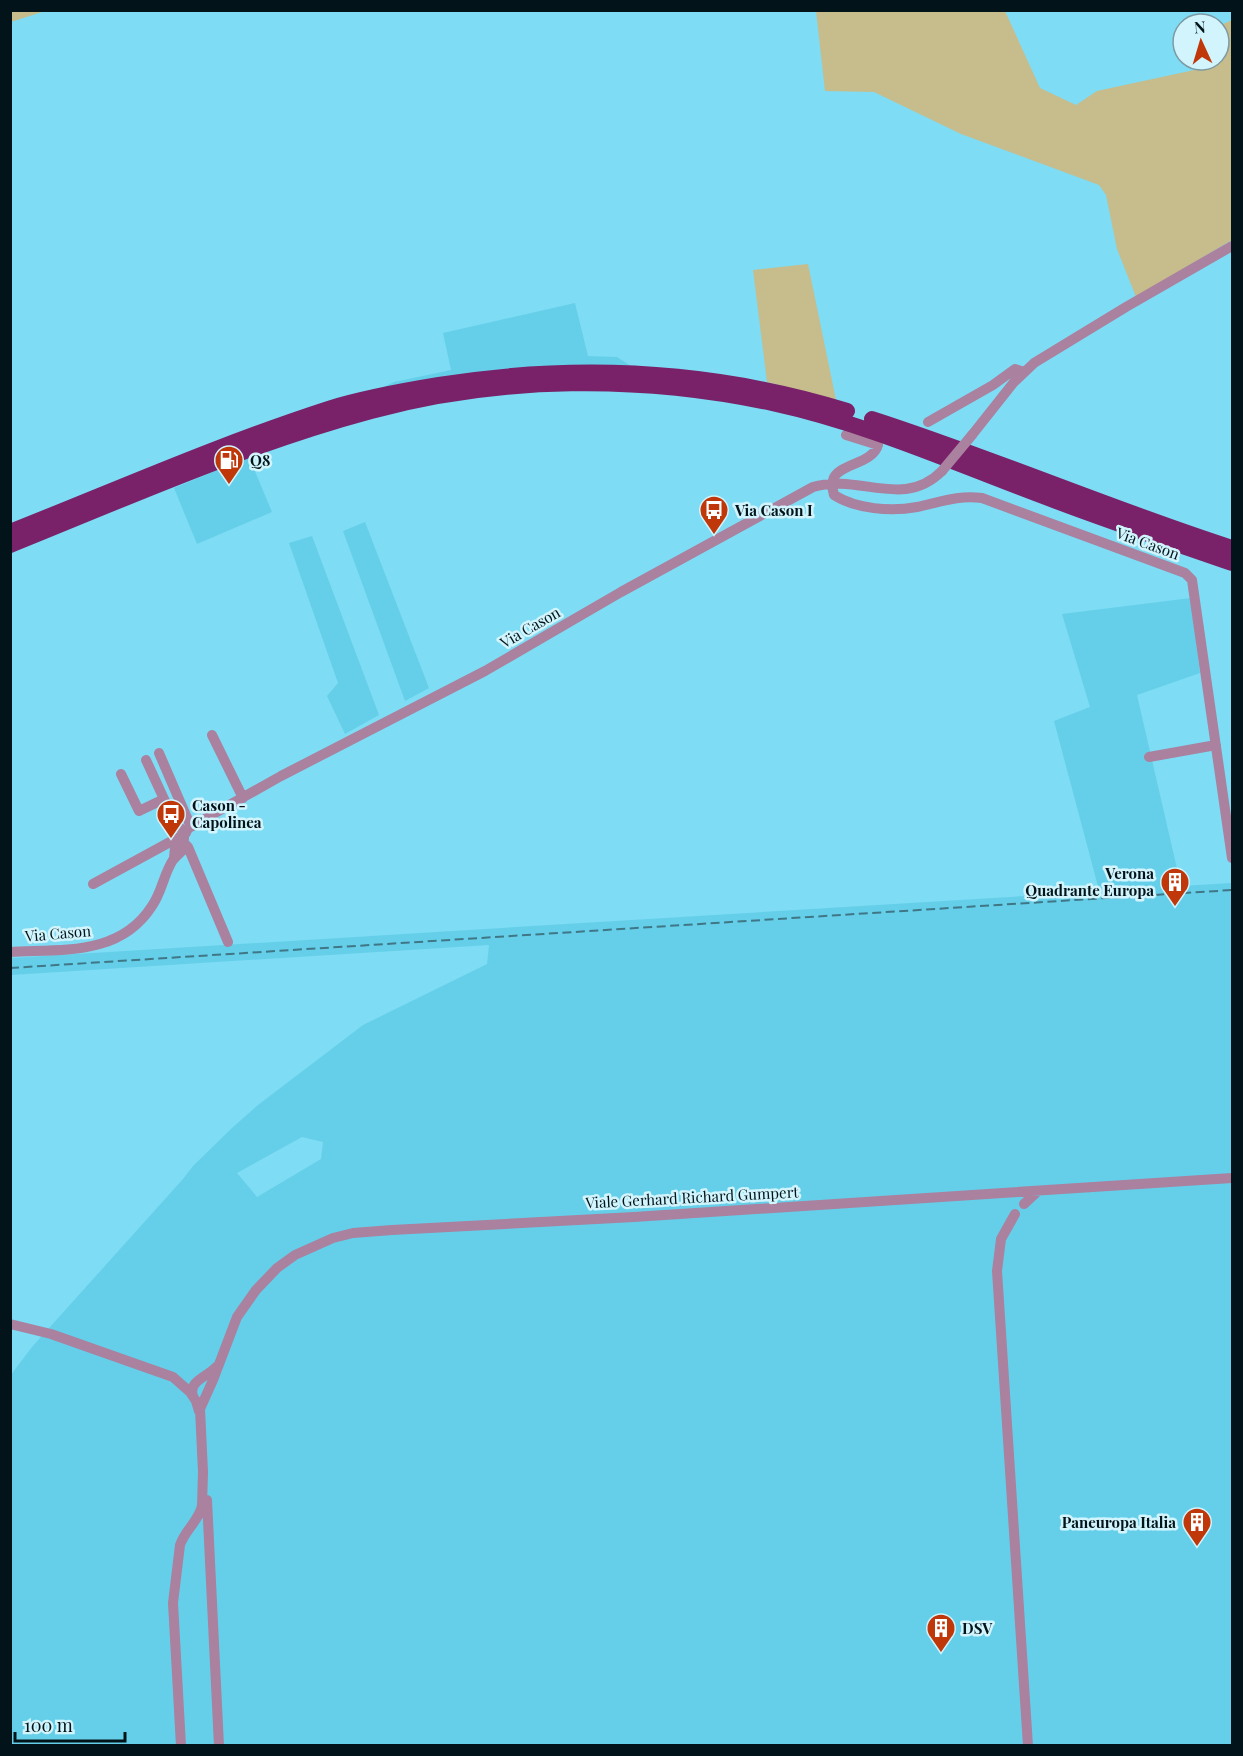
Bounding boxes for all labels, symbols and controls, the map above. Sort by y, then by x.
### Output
north arrow [1171,12,1231,72]
text: N [1193,16,1207,37]
fuel station icon: Q8 [213,444,245,486]
place label: Q8 [250,450,270,470]
bus stop icon: Via Cason I [698,494,730,536]
place label: Via Cason I [734,500,813,520]
street label: Via Cason [1113,522,1183,564]
street label: Via Cason [496,602,564,653]
place label: Cason - Capolinea [192,795,262,832]
bus stop icon: Cason - Capolinea [155,798,187,840]
place label: Verona Quadrante Europa [1025,863,1154,900]
building icon: Verona Quadrante Europa [1159,866,1191,908]
street label: Via Cason [23,920,92,946]
street label: Viale Gerhard Richard Gumpert [584,1181,800,1213]
building icon: Paneuropa Italia [1181,1506,1213,1548]
place label: Paneuropa Italia [1062,1512,1176,1532]
building icon: DSV [925,1612,957,1654]
place label: DSV [962,1618,993,1638]
scale bar [15,1705,124,1743]
text: 100 m [24,1713,73,1737]

